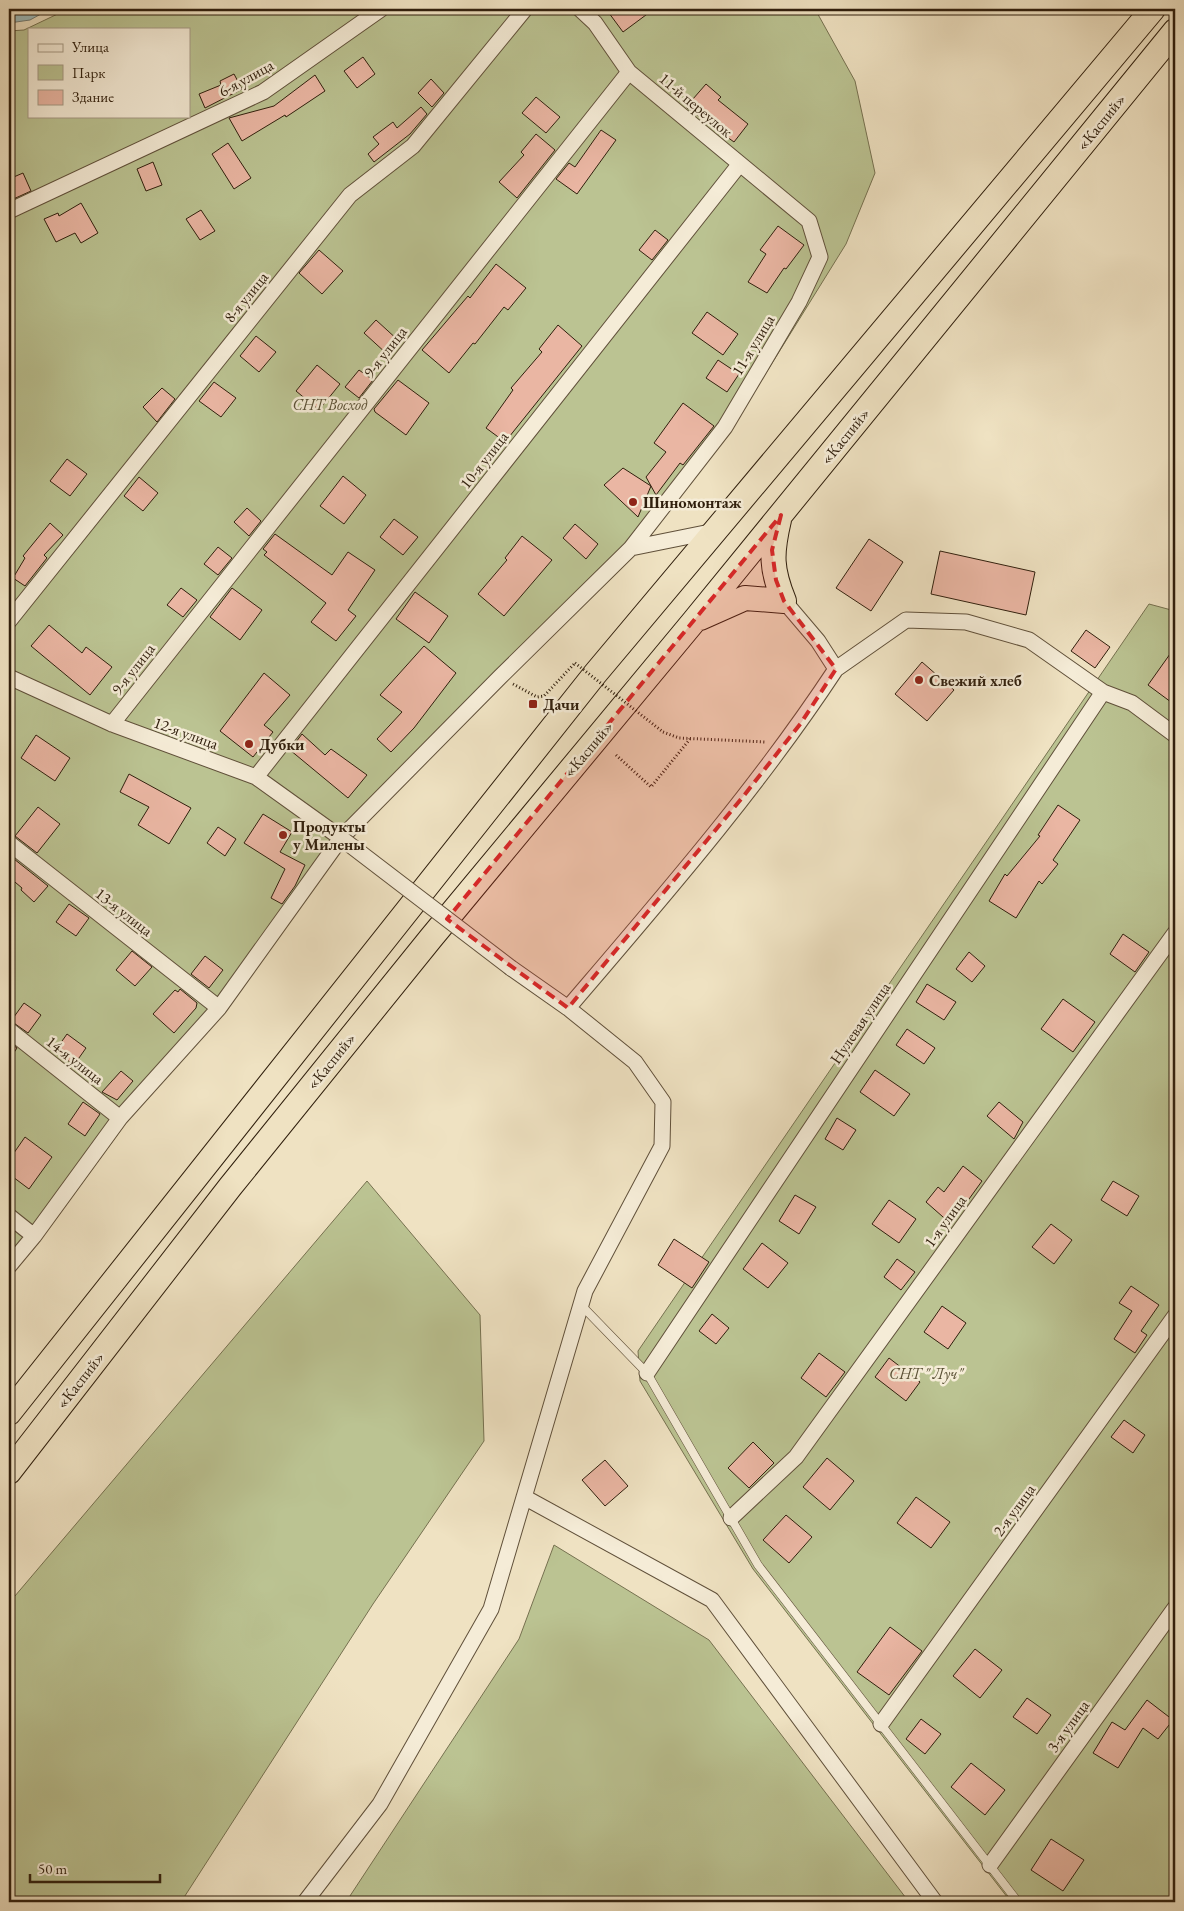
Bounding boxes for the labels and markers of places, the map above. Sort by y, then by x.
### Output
place label: Шиномонтаж [643,492,742,513]
marker: Шиномонтаж [627,496,639,508]
place label: Свежий хлеб [929,670,1022,691]
marker: Свежий хлеб [913,674,925,686]
place label: Дачи [543,694,580,715]
marker: Дачи [527,698,539,710]
place label: Дубки [259,734,305,755]
marker: Дубки [243,738,255,750]
place label: Продукты у Милены [293,816,366,855]
marker: Продукты у Милены [277,829,289,841]

